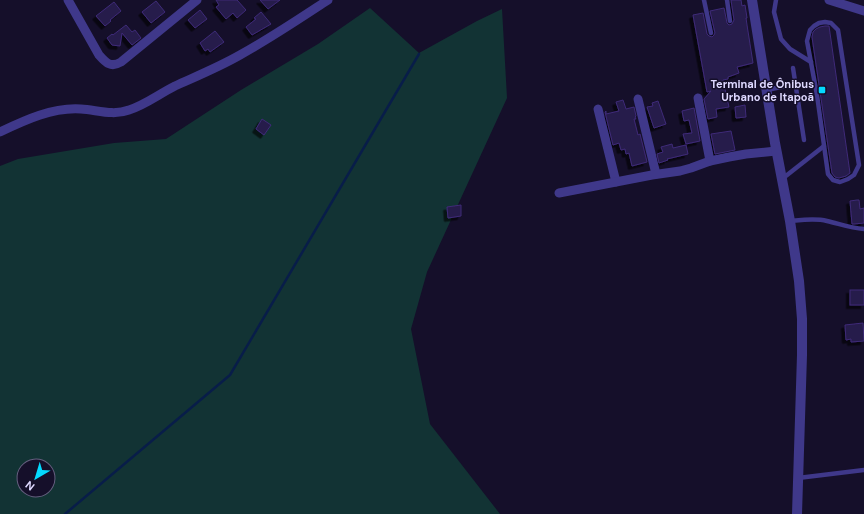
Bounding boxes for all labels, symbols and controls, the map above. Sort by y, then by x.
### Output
place label: Terminal de Ônibus Urbano de Itapoã [711,77,814,104]
marker: Terminal de Ônibus Urbano de Itapoã [817,85,827,95]
north arrow [16,458,56,498]
text: N [22,478,37,494]

